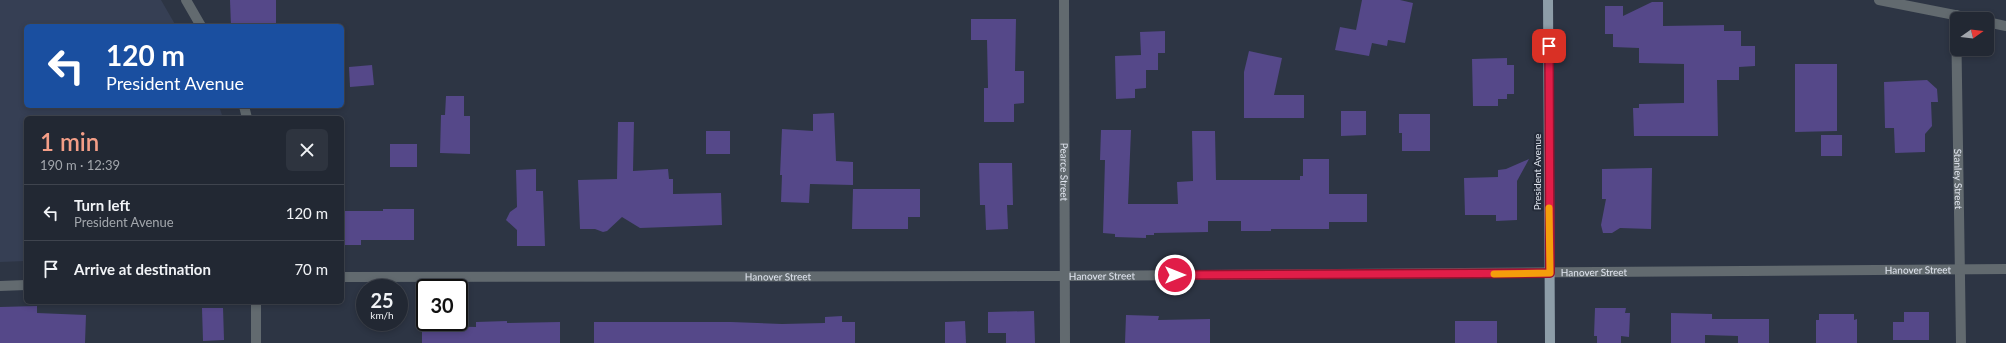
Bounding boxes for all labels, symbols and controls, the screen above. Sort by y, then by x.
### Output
north arrow [1950,12,1994,56]
map controls [1950,12,1994,56]
pin [1532,29,1566,63]
icon: arrive [1538,35,1560,57]
text: 120 m [106,38,185,72]
icon: left [40,40,92,92]
text: President Avenue [106,72,244,94]
text: 1 min [40,127,99,156]
button: close [286,129,328,171]
street label: President Avenue [1531,134,1543,210]
street label: Pearce Street [1058,143,1071,202]
street label: Stanley Street [1952,149,1965,210]
text: 190 m · 12:39 [40,157,120,173]
text: Turn left [74,196,130,214]
icon: left [40,202,62,224]
text: 120 m [286,204,328,222]
text: President Avenue [74,214,174,230]
position arrow [1154,254,1196,296]
icon: arrive [40,258,62,280]
text: Arrive at destination [74,260,211,278]
text: 70 m [294,260,328,278]
street label: Hanover Street [1885,263,1952,276]
street label: Hanover Street [1561,266,1628,278]
street label: Hanover Street [1069,269,1136,282]
street label: Hanover Street [745,270,812,282]
speed limit sign: 30 [416,279,468,331]
text: 25 [370,288,394,312]
text: km/h [370,309,394,321]

